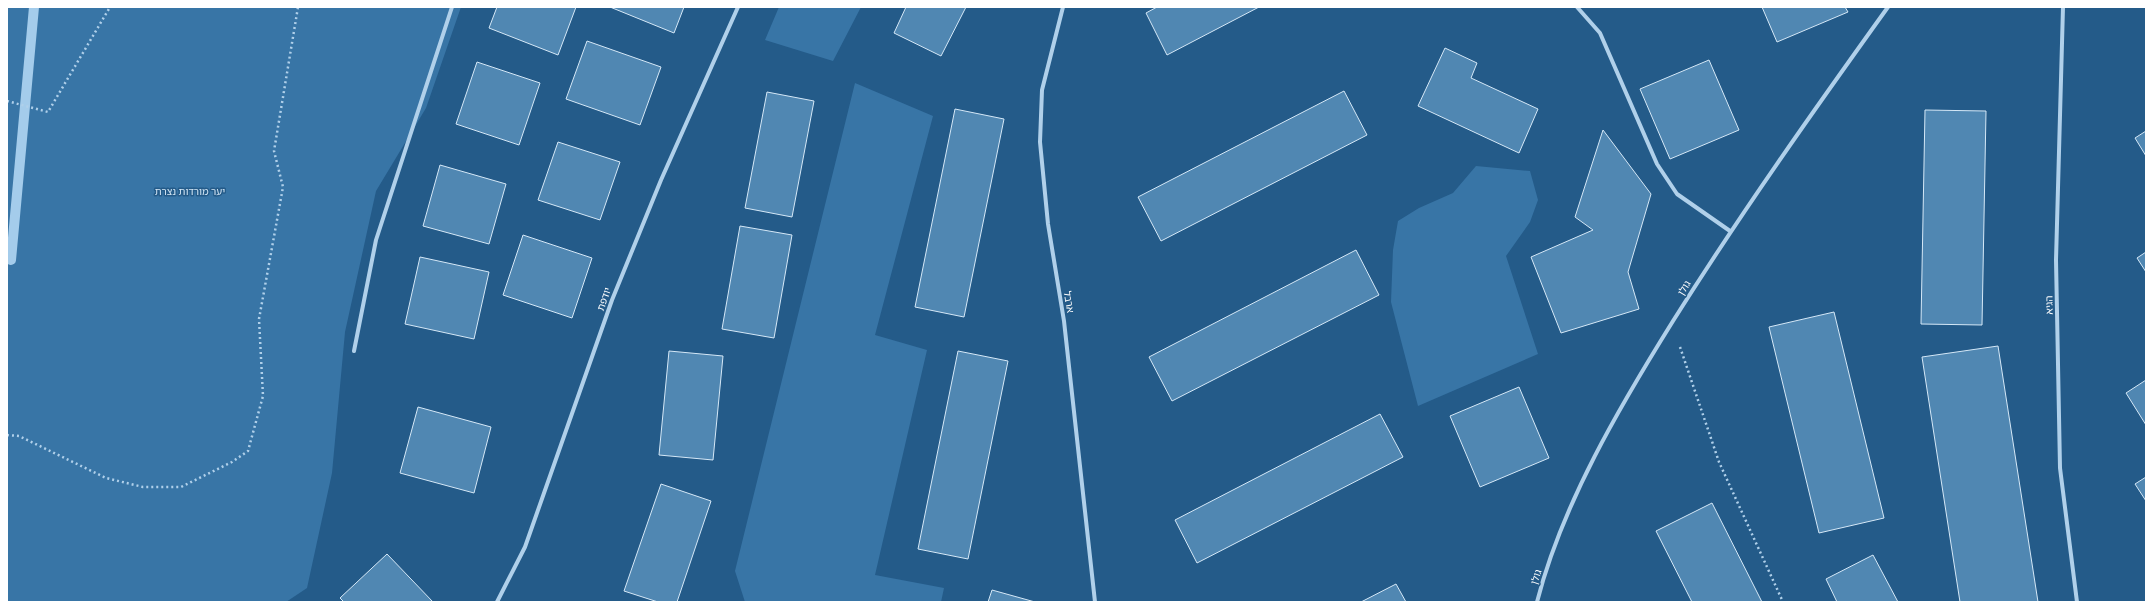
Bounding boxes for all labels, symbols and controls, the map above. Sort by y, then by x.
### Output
park label: יער מורדות נצרת [155,186,225,197]
street label: גולן [1675,278,1693,297]
street label: יודפת [595,286,613,312]
street label: ארבל [1062,290,1076,314]
street label: הגיא [2043,295,2055,315]
street label: גולן [1528,568,1544,586]

